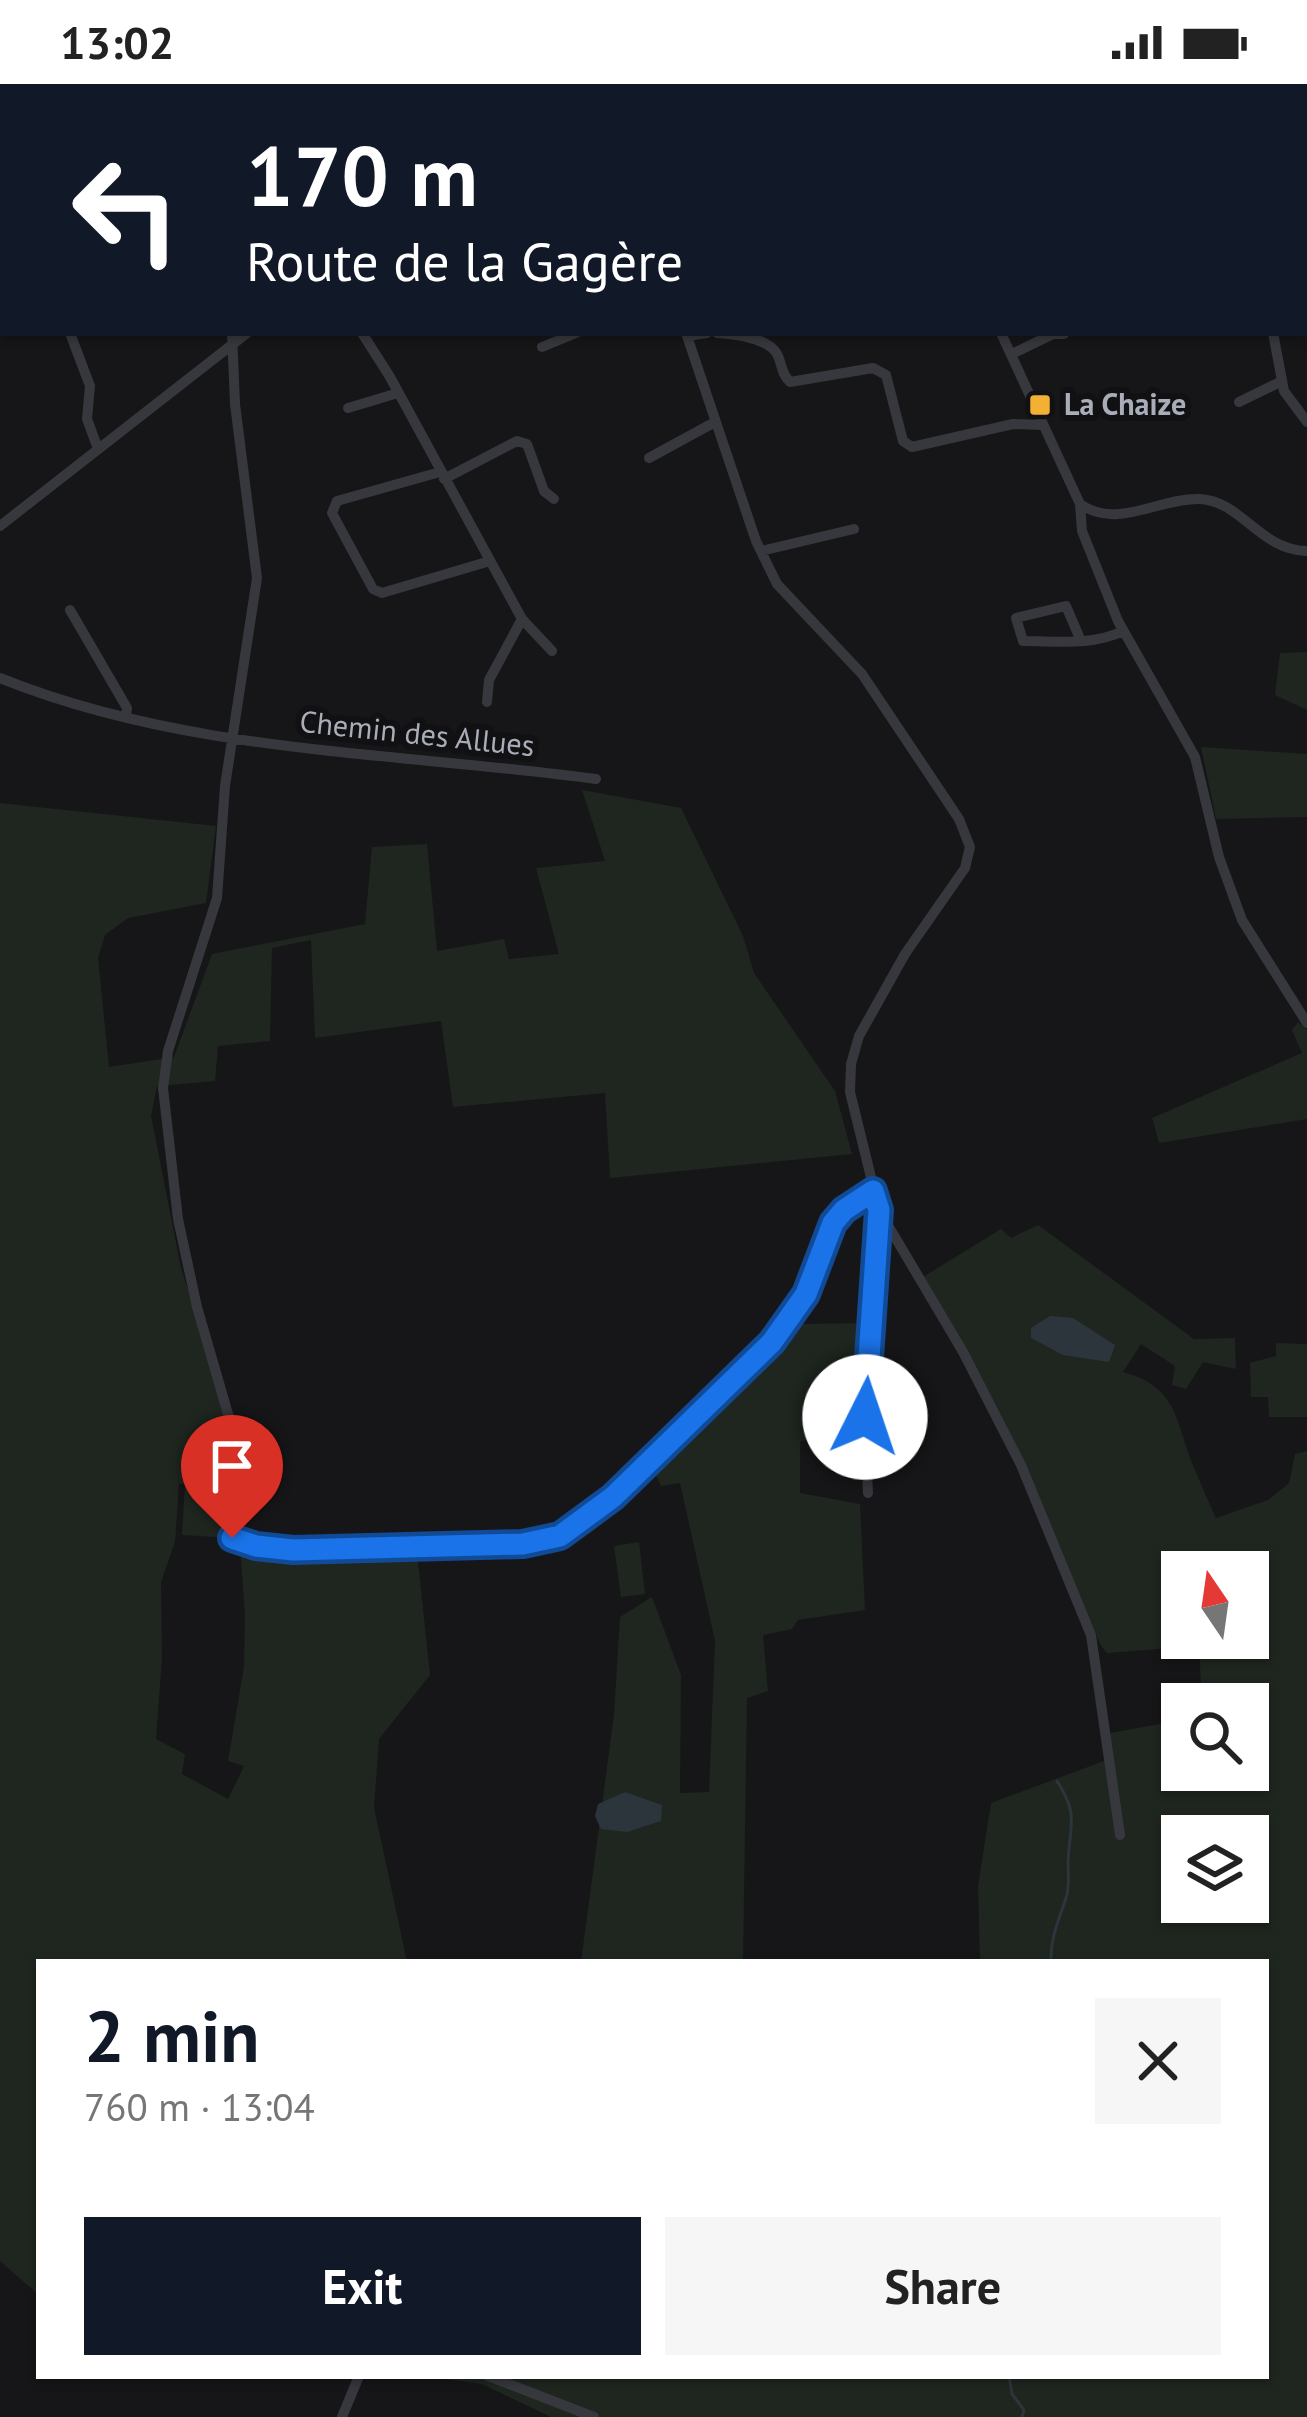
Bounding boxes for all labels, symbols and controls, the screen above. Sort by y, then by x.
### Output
text: 13:02 [60,13,174,71]
text: 170 m [246,120,478,229]
icon: left [48,132,204,288]
text: Route de la Gagère [246,226,683,296]
place label: La Chaize [1064,384,1186,423]
marker: La Chaize [1027,392,1053,418]
street label: Chemin des Allues [298,701,536,764]
position arrow [802,1354,928,1480]
pin [181,1415,283,1538]
icon: arrive [199,1433,265,1499]
north arrow [1161,1551,1269,1659]
map controls [1161,1551,1269,1923]
button: search [1161,1683,1269,1791]
button: layers [1161,1815,1269,1923]
text: 2 min [84,1989,260,2082]
button: close [1095,1998,1221,2124]
text: 760 m · 13:04 [84,2081,315,2132]
button: Exit [84,2217,641,2355]
button: Share [665,2217,1221,2355]

